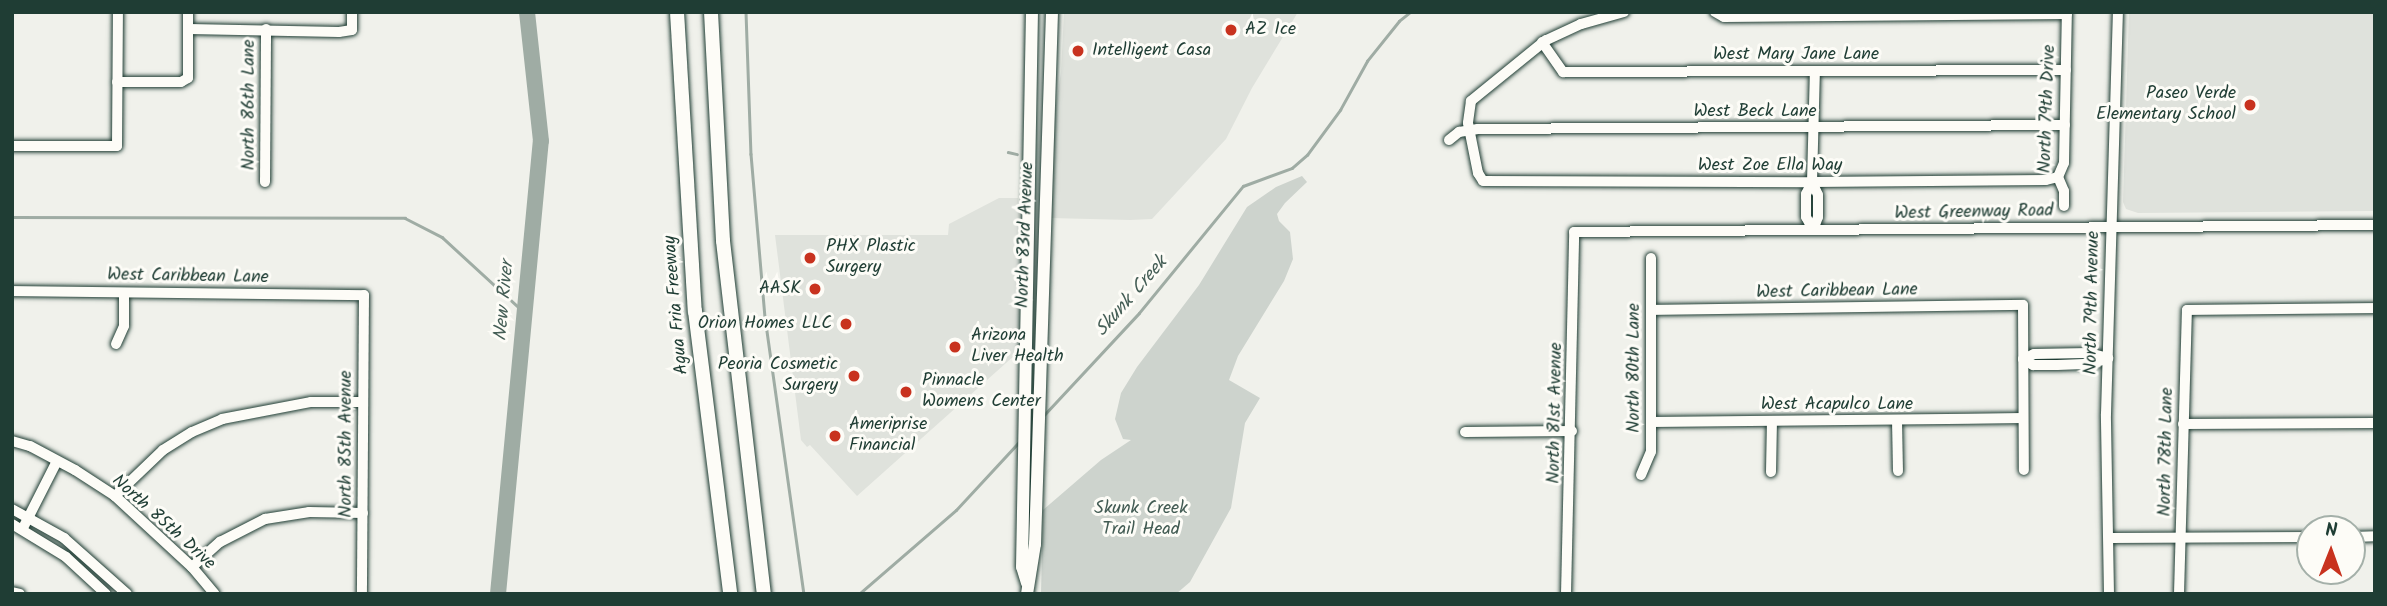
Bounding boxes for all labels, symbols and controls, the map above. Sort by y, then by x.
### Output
place label: AZ Ice [1245,19,1296,41]
marker: AZ Ice [1223,22,1239,38]
street label: North 86th Lane [239,40,261,170]
place label: Intelligent Casa [1092,40,1211,62]
marker: Intelligent Casa [1070,43,1086,59]
street label: West Mary Jane Lane [1713,44,1879,66]
street label: North 79th Drive [2035,44,2061,174]
place label: Paseo Verde Elementary School [2096,84,2236,126]
marker: Paseo Verde Elementary School [2242,97,2258,113]
street label: West Beck Lane [1693,101,1817,123]
street label: West Zoe Ella Way [1698,155,1842,177]
street label: North 83rd Avenue [1013,161,1039,309]
street label: West Greenway Road [1894,201,2054,225]
street label: North 79th Avenue [2081,231,2105,375]
street label: Agua Fria Freeway [660,234,694,376]
place label: PHX Plastic Surgery [826,237,916,280]
marker: PHX Plastic Surgery [800,248,820,268]
water label: Skunk Creek [1091,252,1173,342]
water label: New River [490,260,520,342]
street label: West Caribbean Lane [107,265,269,289]
place label: AASK [759,278,801,300]
street label: West Caribbean Lane [1756,280,1918,304]
marker: AASK [807,281,823,297]
street label: North 80th Lane [1624,303,1646,433]
place label: Orion Homes LLC [698,313,832,335]
marker: Orion Homes LLC [838,316,854,332]
place label: Arizona Liver Health [971,326,1064,368]
marker: Arizona Liver Health [945,337,965,357]
street label: North 81st Avenue [1544,342,1568,484]
place label: Peoria Cosmetic Surgery [718,355,838,398]
marker: Peoria Cosmetic Surgery [844,366,864,386]
street label: North 85th Avenue [336,370,358,518]
place label: Pinnacle Womens Center [922,371,1041,414]
marker: Pinnacle Womens Center [896,382,916,402]
street label: North 78th Lane [2155,387,2179,517]
street label: West Acapulco Lane [1761,394,1913,416]
place label: Ameriprise Financial [849,415,927,458]
marker: Ameriprise Financial [827,428,843,444]
street label: North 85th Drive [107,471,219,575]
park label: Skunk Creek Trail Head [1094,499,1188,542]
north arrow [2296,515,2366,585]
text: N [2325,516,2338,546]

